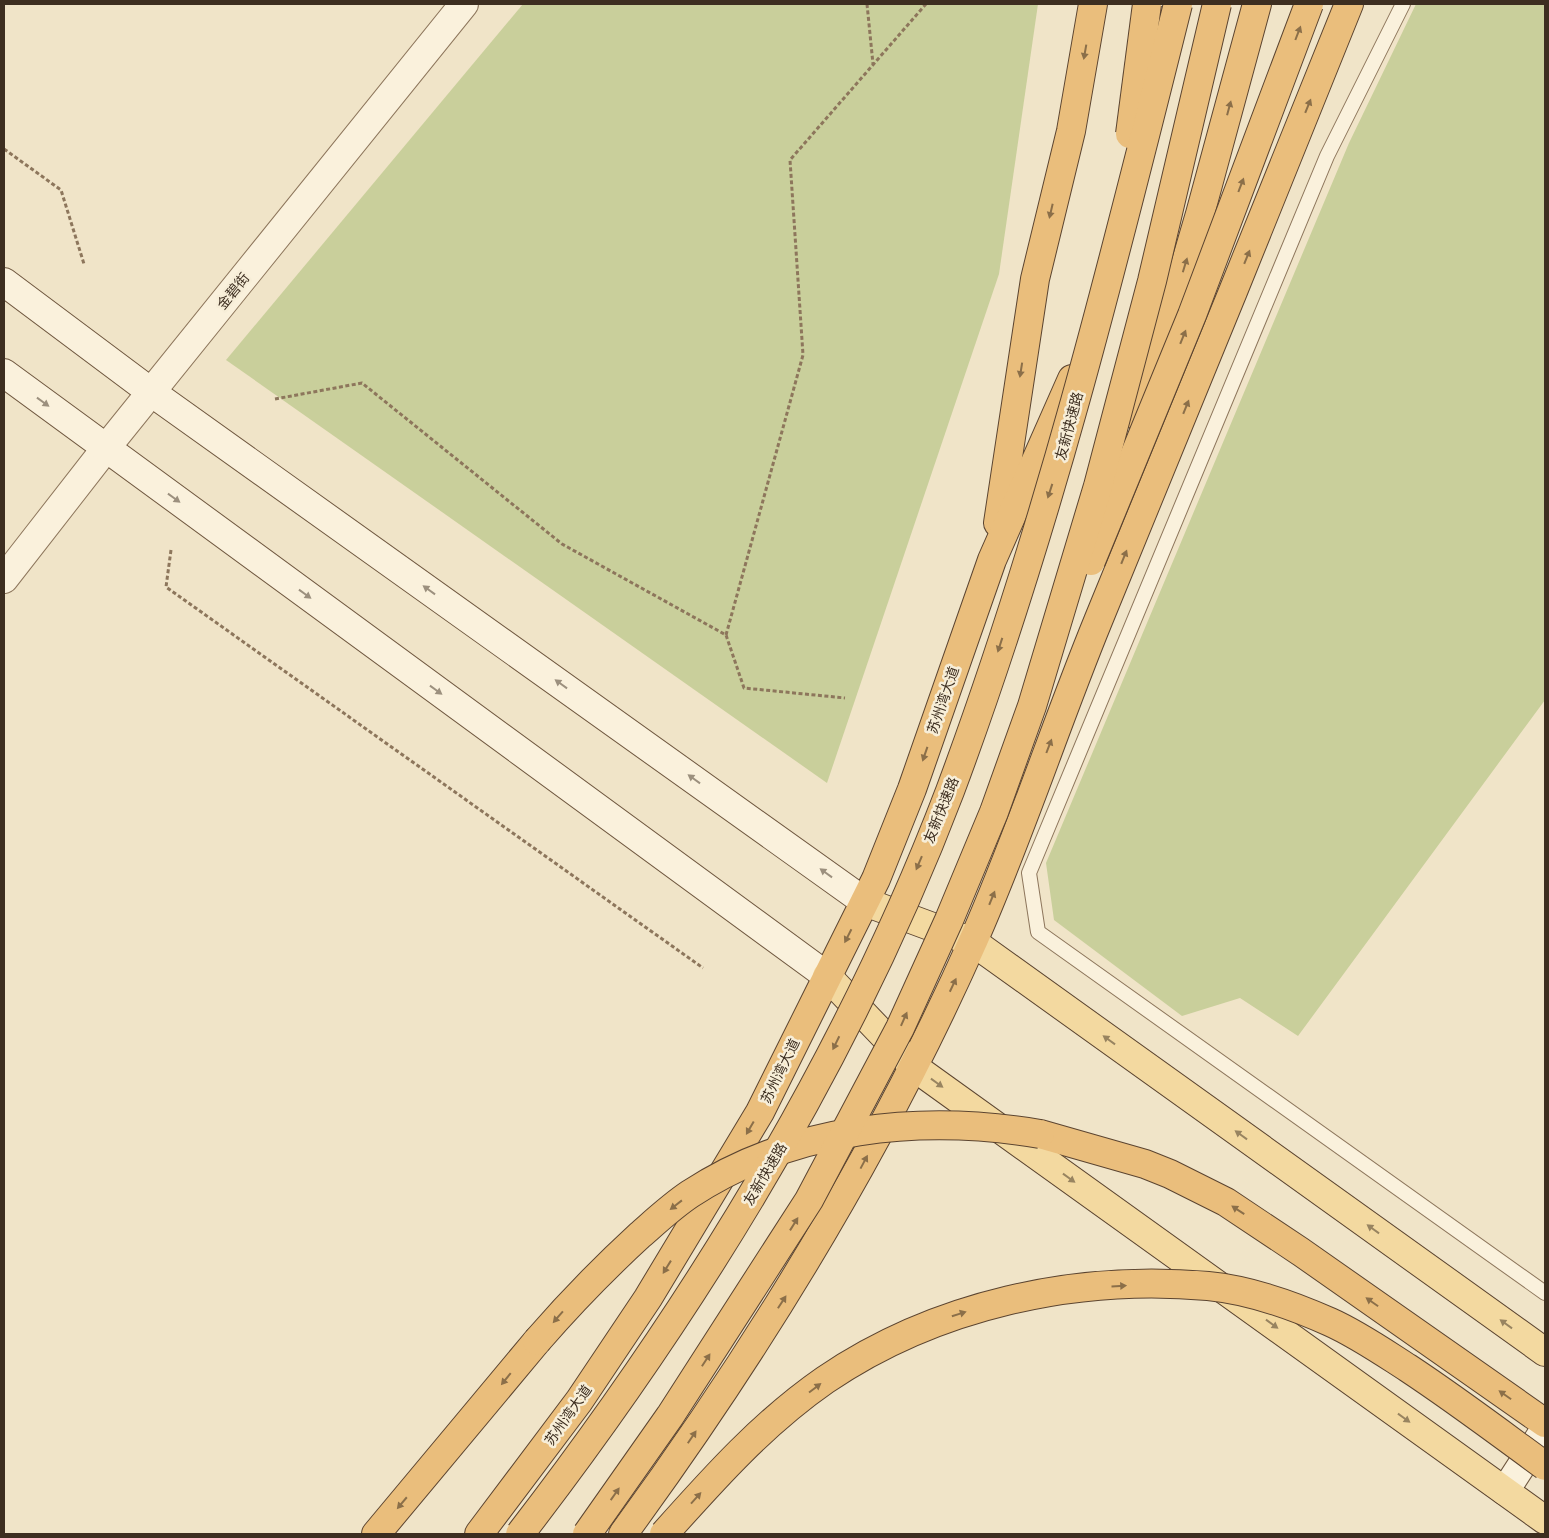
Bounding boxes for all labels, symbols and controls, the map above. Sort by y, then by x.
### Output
one-way arrow [1294,25,1302,40]
one-way arrow [1080,44,1088,60]
one-way arrow [1305,99,1313,113]
one-way arrow [1225,101,1233,116]
one-way arrow [1237,178,1245,192]
one-way arrow [1047,203,1055,218]
one-way arrow [1244,250,1252,264]
one-way arrow [1181,257,1189,272]
street label: 金碧街 [214,270,252,312]
one-way arrow [1179,330,1187,344]
one-way arrow [1017,363,1025,379]
street label: 友新快速路 [1053,390,1086,462]
one-way arrow [36,396,49,407]
one-way arrow [1182,400,1190,414]
one-way arrow [1046,484,1054,499]
one-way arrow [167,492,180,503]
one-way arrow [1121,550,1128,565]
one-way arrow [422,585,436,595]
one-way arrow [298,588,311,599]
one-way arrow [996,638,1003,653]
street label: 苏州湾大道 [924,664,962,736]
one-way arrow [554,679,568,689]
one-way arrow [429,684,442,695]
one-way arrow [1046,738,1053,753]
one-way arrow [920,747,928,762]
one-way arrow [687,774,700,784]
street label: 友新快速路 [921,775,962,845]
one-way arrow [915,856,923,870]
one-way arrow [819,868,833,878]
one-way arrow [988,890,996,905]
one-way arrow [844,929,852,943]
one-way arrow [949,978,957,992]
one-way arrow [900,1012,908,1026]
one-way arrow [832,1035,840,1050]
one-way arrow [1102,1035,1116,1045]
street label: 苏州湾大道 [757,1036,803,1106]
one-way arrow [930,1078,944,1088]
one-way arrow [746,1121,755,1134]
one-way arrow [1234,1130,1248,1140]
street label: 友新快速路 [741,1140,790,1208]
one-way arrow [860,1155,868,1169]
one-way arrow [1062,1173,1076,1183]
one-way arrow [669,1200,683,1210]
one-way arrow [1231,1205,1244,1215]
one-way arrow [790,1217,799,1230]
one-way arrow [1367,1225,1380,1235]
one-way arrow [663,1261,672,1274]
one-way arrow [1111,1281,1127,1289]
one-way arrow [777,1295,786,1308]
one-way arrow [1365,1297,1379,1307]
one-way arrow [553,1310,564,1323]
one-way arrow [952,1310,967,1318]
one-way arrow [1265,1319,1279,1329]
one-way arrow [1499,1319,1512,1329]
one-way arrow [702,1354,711,1367]
one-way arrow [501,1372,512,1385]
street label: 苏州湾大道 [541,1382,595,1448]
one-way arrow [808,1382,821,1393]
one-way arrow [1498,1390,1512,1400]
one-way arrow [1397,1413,1411,1423]
one-way arrow [687,1431,697,1444]
one-way arrow [610,1488,620,1501]
one-way arrow [691,1491,702,1504]
one-way arrow [397,1497,408,1509]

